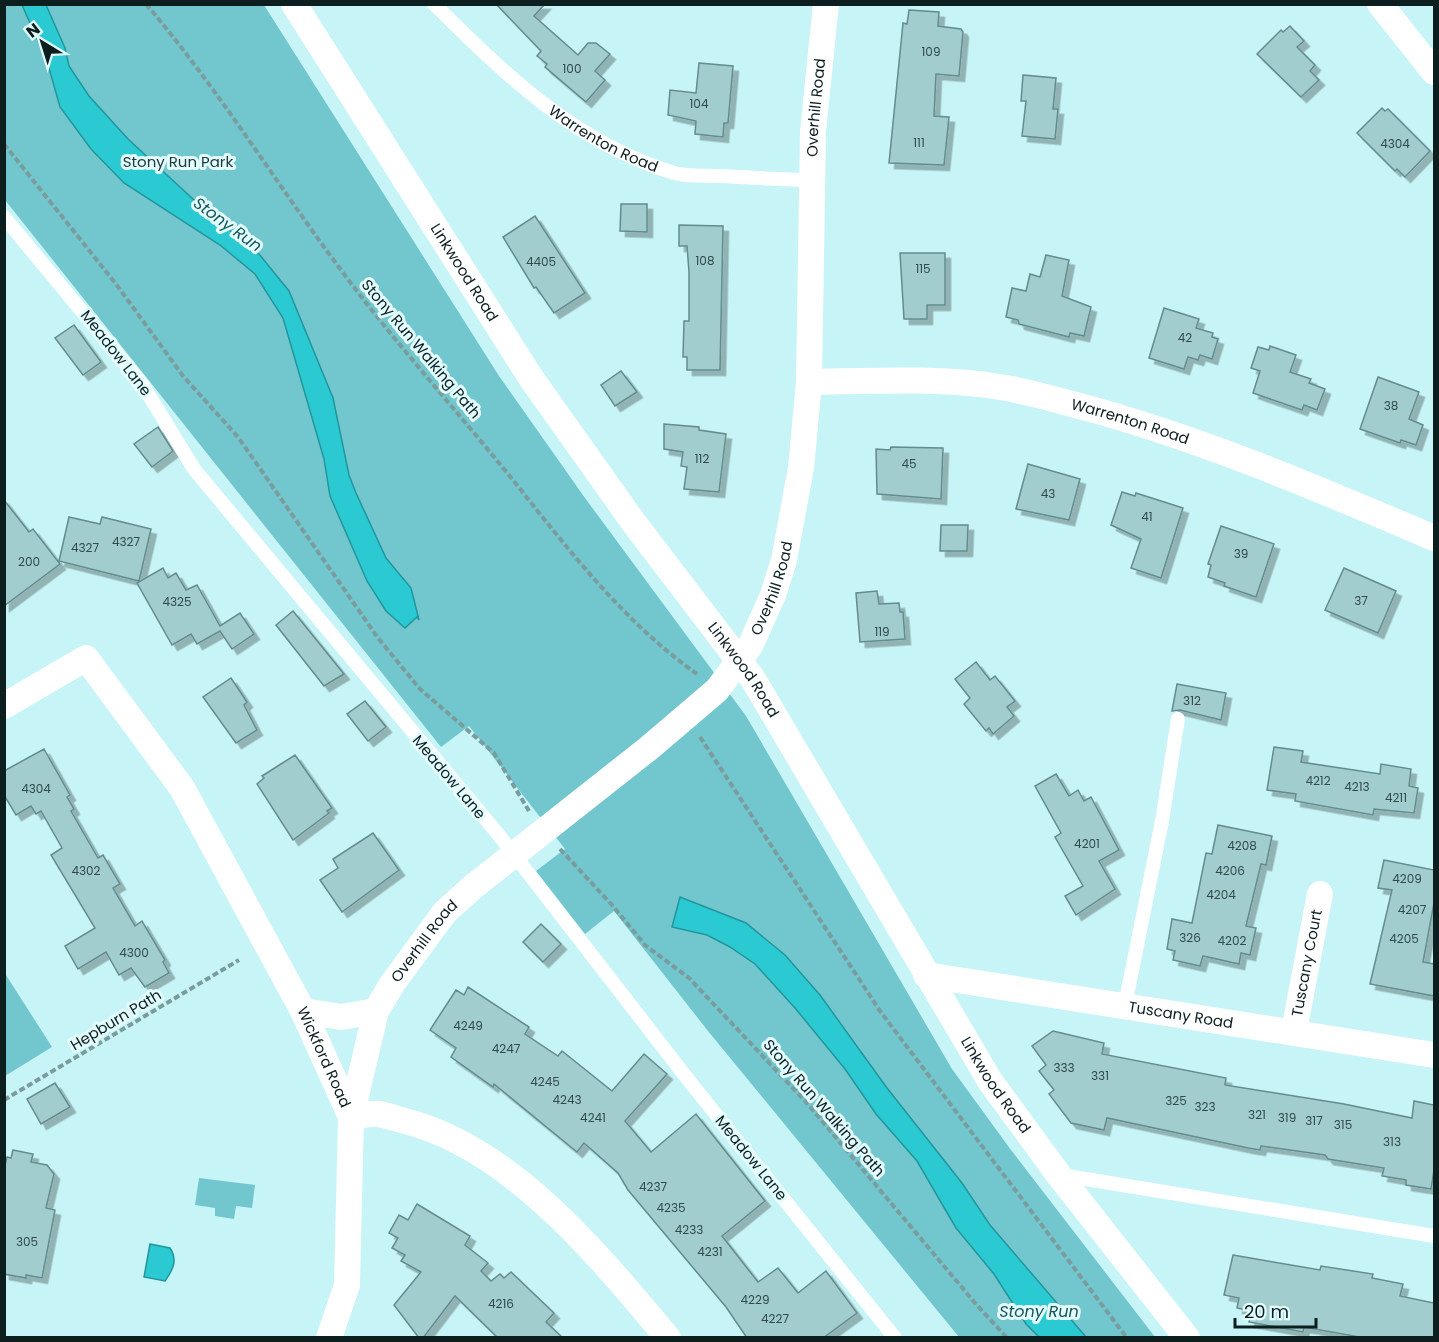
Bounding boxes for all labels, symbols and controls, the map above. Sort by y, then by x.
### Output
north arrow [12,12,72,72]
text: N [21,18,45,43]
house number: 109 [922,43,940,60]
street label: Overhill Road [802,57,830,157]
house number: 100 [563,60,581,77]
house number: 104 [690,95,709,112]
street label: Warrenton Road [544,100,661,177]
house number: 111 [913,134,925,151]
house number: 4304 [1380,135,1410,152]
park label: Stony Run Park [123,151,233,172]
water label: Stony Run [189,192,267,257]
street label: Linkwood Road [426,219,504,325]
house number: 108 [696,252,714,269]
house number: 4405 [526,253,556,270]
house number: 115 [915,260,931,277]
street label: Stony Run Walking Path [357,275,486,423]
street label: Meadow Lane [76,305,157,400]
house number: 42 [1178,329,1192,346]
street label: Warrenton Road [1069,393,1192,449]
house number: 38 [1384,397,1398,414]
house number: 112 [695,450,709,467]
house number: 45 [901,455,917,472]
house number: 43 [1041,485,1055,502]
house number: 41 [1141,508,1153,525]
house number: 4327 [112,533,140,550]
house number: 4327 [71,539,99,556]
street label: Overhill Road [745,539,797,639]
house number: 39 [1234,545,1248,562]
house number: 200 [18,553,40,570]
house number: 37 [1354,592,1368,609]
house number: 4325 [162,593,192,610]
street label: Linkwood Road [703,618,784,721]
house number: 119 [874,623,890,640]
house number: 312 [1183,692,1201,709]
street label: Meadow Lane [408,730,491,823]
house number: 4212 [1305,772,1331,789]
house number: 4213 [1344,778,1370,795]
house number: 4304 [21,780,51,797]
house number: 4211 [1385,789,1407,806]
house number: 4201 [1074,835,1100,852]
house number: 4208 [1227,837,1257,854]
house number: 4302 [71,862,101,879]
house number: 4206 [1215,862,1245,879]
house number: 4209 [1392,870,1422,887]
house number: 4204 [1206,886,1236,903]
street label: Overhill Road [386,895,462,987]
house number: 4207 [1398,901,1427,918]
street label: Tuscany Court [1286,908,1327,1019]
house number: 326 [1179,929,1201,946]
house number: 4205 [1389,930,1419,947]
house number: 4202 [1218,932,1247,949]
house number: 4300 [119,944,149,961]
street label: Hepburn Path [66,984,165,1055]
street label: Tuscany Road [1127,996,1235,1033]
street label: Wickford Road [292,1003,356,1111]
house number: 4249 [453,1017,483,1034]
street label: Linkwood Road [956,1033,1036,1137]
street label: Stony Run Walking Path [759,1034,890,1181]
house number: 4247 [492,1040,521,1057]
house number: 333 [1053,1059,1075,1076]
house number: 331 [1091,1067,1109,1084]
house number: 4245 [530,1073,560,1090]
house number: 4243 [552,1091,582,1108]
house number: 325 [1165,1092,1187,1109]
house number: 323 [1194,1098,1216,1115]
house number: 321 [1248,1106,1266,1123]
house number: 4241 [580,1109,606,1126]
house number: 319 [1278,1109,1296,1126]
street label: Meadow Lane [711,1111,792,1205]
house number: 317 [1305,1112,1323,1129]
house number: 315 [1334,1116,1352,1133]
house number: 313 [1383,1133,1401,1150]
house number: 4237 [639,1178,667,1195]
house number: 4235 [656,1199,686,1216]
house number: 4233 [675,1221,703,1238]
house number: 305 [16,1233,38,1250]
house number: 4231 [697,1243,723,1260]
house number: 4229 [741,1291,769,1308]
scale bar [1235,1291,1316,1329]
house number: 4216 [488,1295,514,1312]
text: 20 m [1244,1299,1289,1324]
water label: Stony Run [999,1300,1079,1323]
house number: 4227 [761,1310,789,1327]

